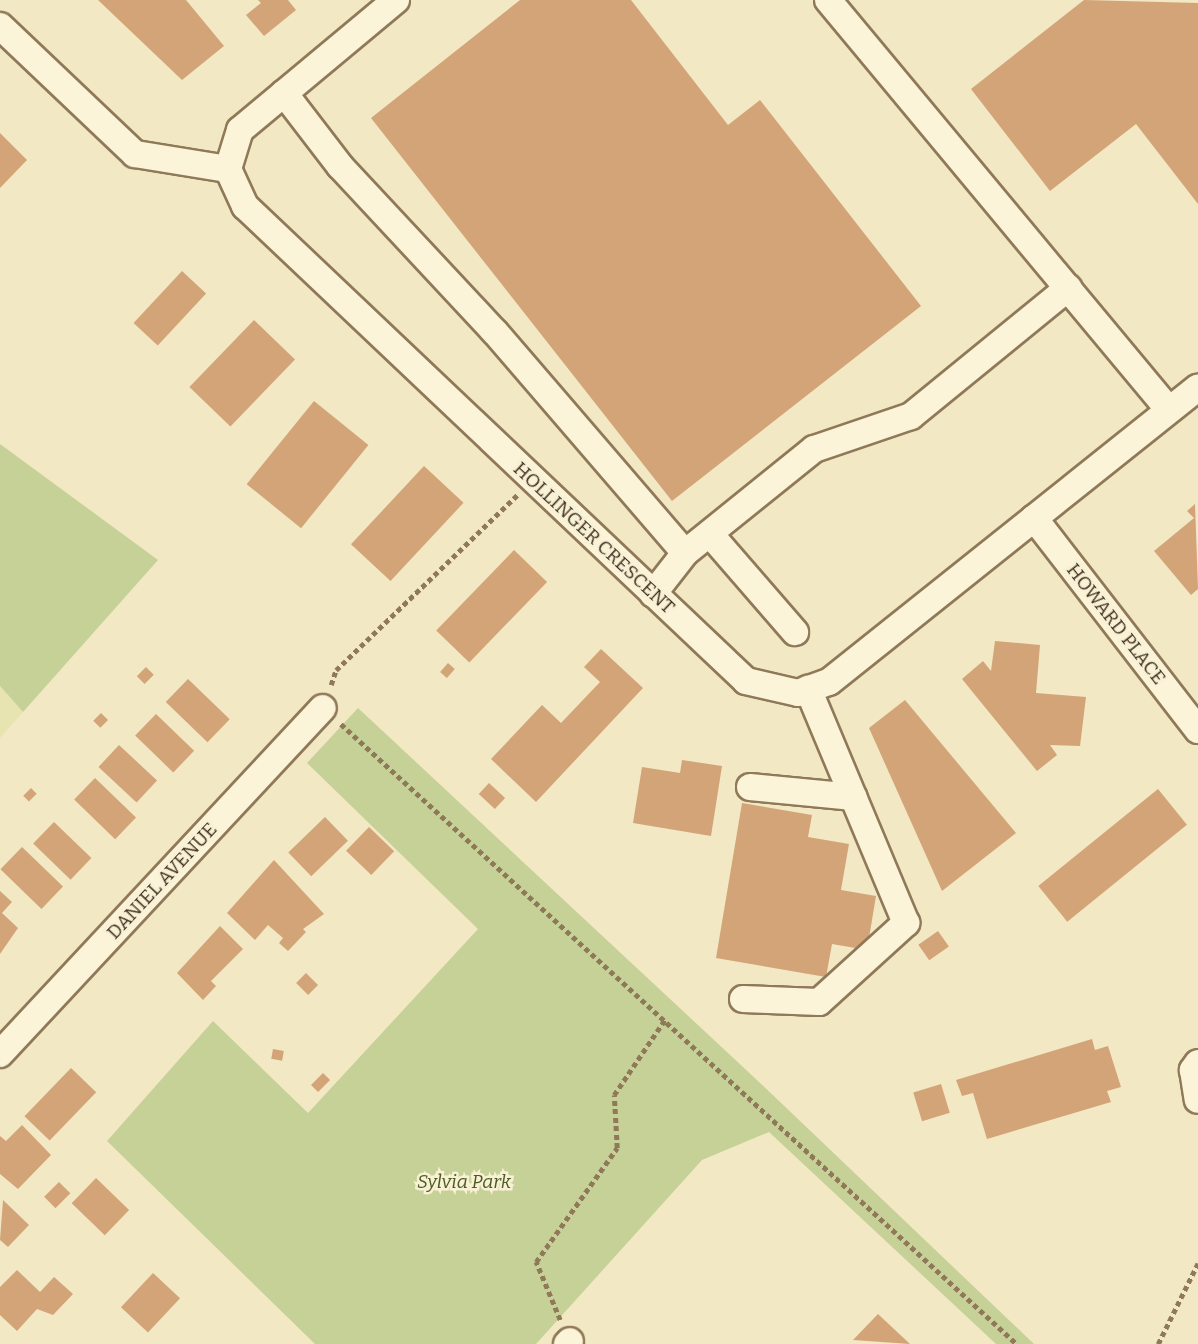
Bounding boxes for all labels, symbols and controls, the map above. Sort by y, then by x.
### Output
street label: HOLLINGER CRESCENT [509,457,679,619]
street label: HOWARD PLACE [1062,559,1170,689]
street label: DANIEL AVENUE [102,818,222,944]
park label: Sylvia Park [417,1171,511,1193]

